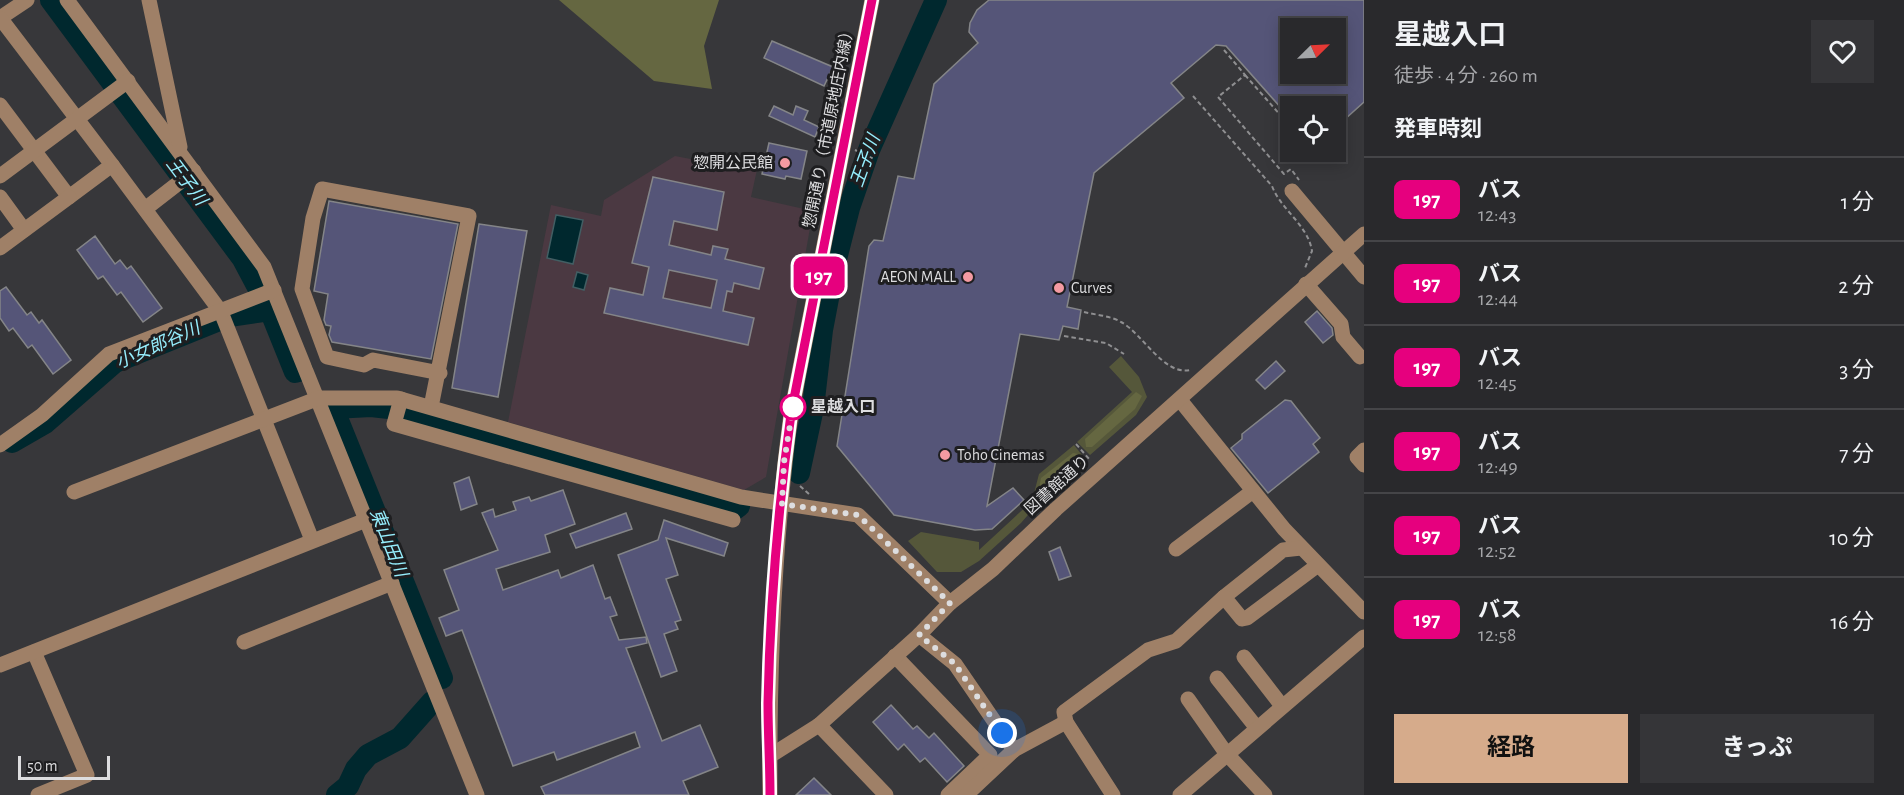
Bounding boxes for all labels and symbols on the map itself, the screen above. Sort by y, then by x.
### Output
north arrow [1280,18,1346,84]
street label: 惣開通り（市道原地庄内線） [800,22,857,230]
water label: 王子川 [847,130,884,189]
water label: 王子川 [163,154,211,211]
place label: 惣開公民館 [693,154,773,171]
marker: 惣開公民館 [778,156,792,170]
line badge: 197 [784,256,854,296]
place label: AEON MALL [880,269,956,285]
marker: AEON MALL [961,270,975,284]
place label: Curves [1071,280,1112,296]
marker: Curves [1052,281,1066,295]
water label: 小女郎谷川 [112,317,205,373]
marker: 星越入口 [780,394,806,420]
place label: 星越入口 [811,397,875,415]
place label: Toho Cinemas [957,447,1044,463]
marker: Toho Cinemas [938,448,952,462]
street label: 図書館通り [1021,452,1092,518]
water label: 東山田川 [366,506,412,582]
your location [987,718,1017,748]
scale bar [18,753,110,780]

